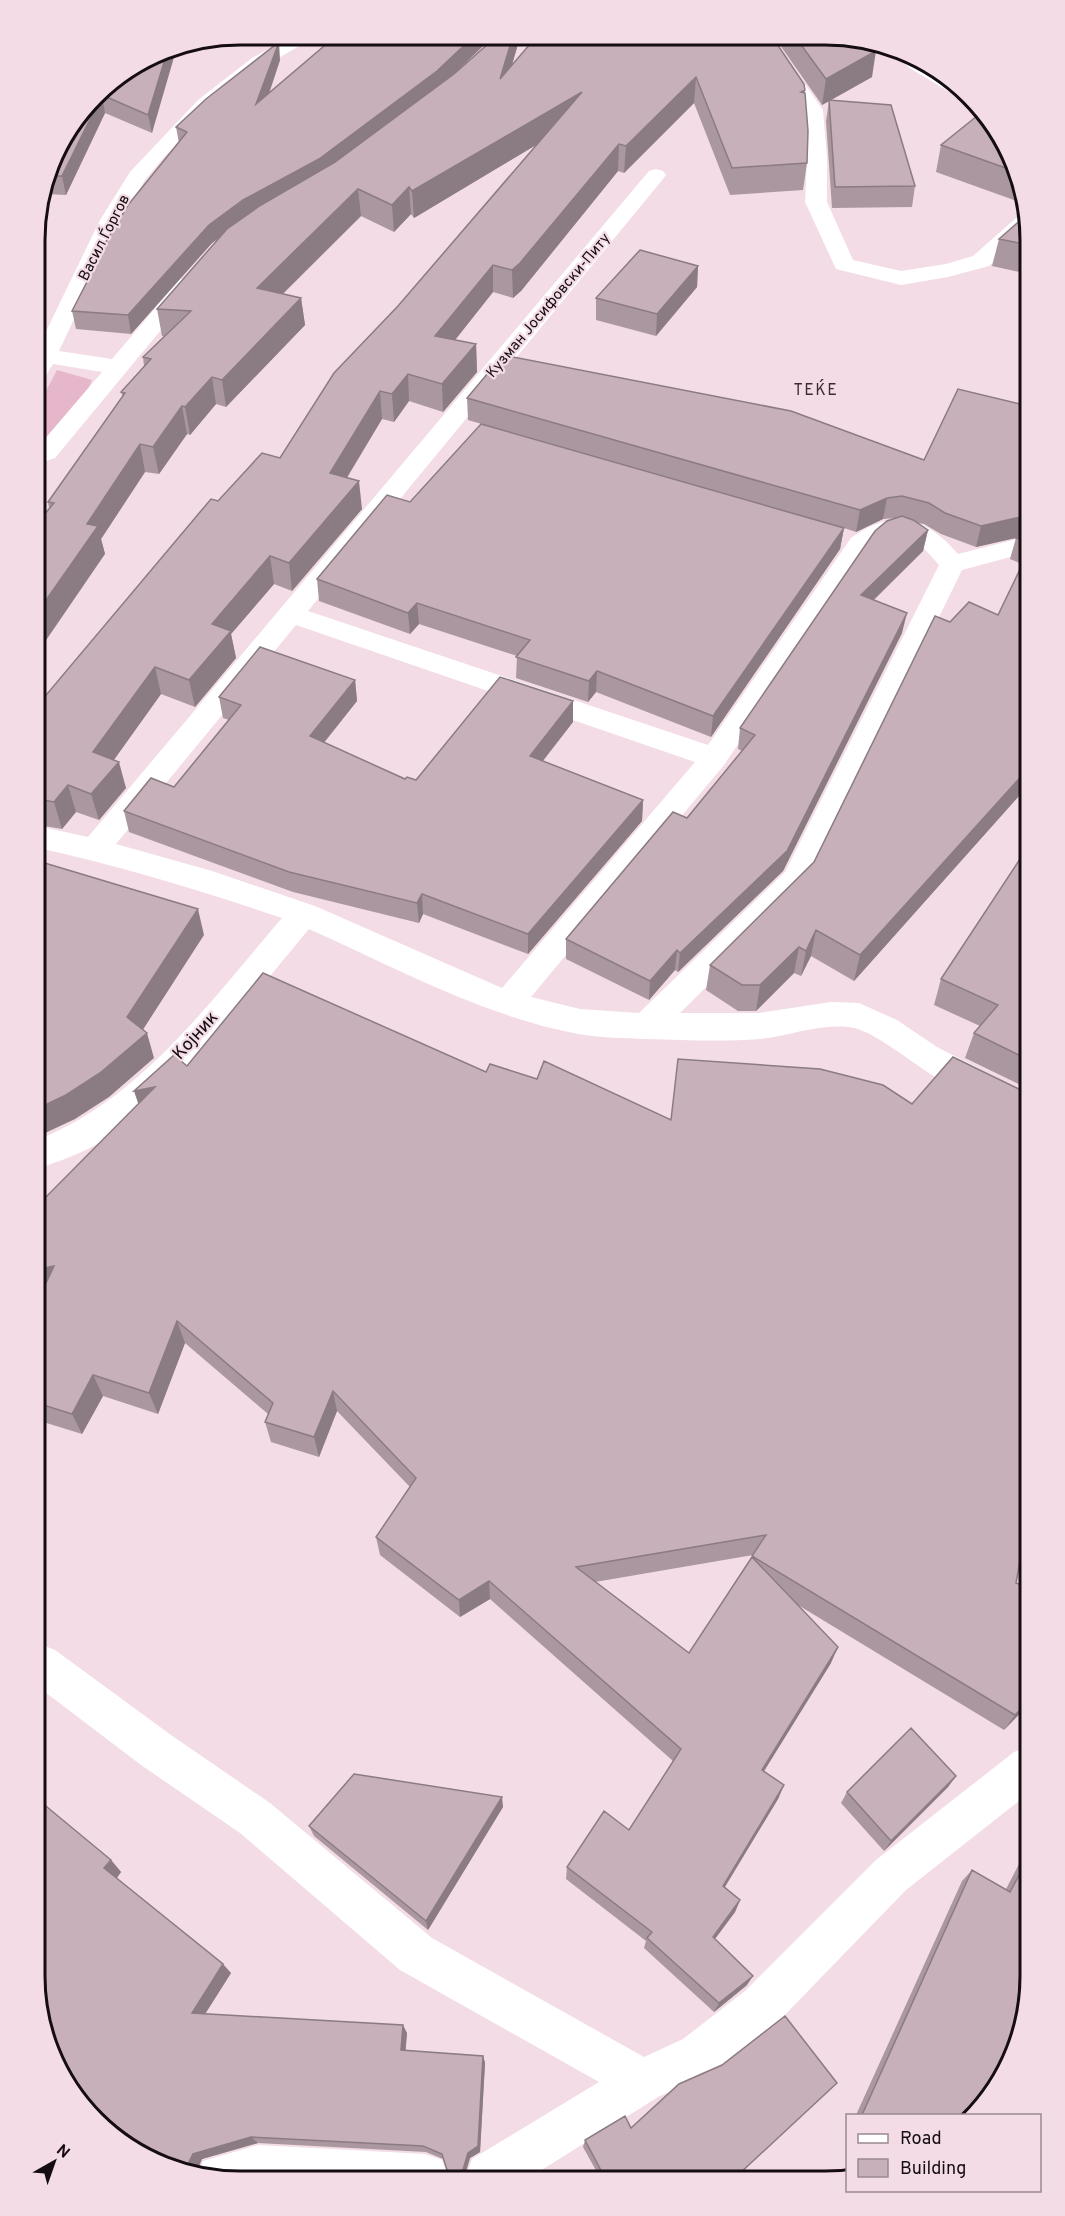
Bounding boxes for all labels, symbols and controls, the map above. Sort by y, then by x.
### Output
street label: Васил Ѓоргов [74,191,135,284]
street label: Кузман Јосифовски-Питу [483,230,615,382]
district label: ТЕЌЕ [794,379,838,401]
street label: Којник [168,1007,224,1065]
legend [846,2114,1041,2192]
text: Road [900,2128,942,2151]
north arrow [24,2132,84,2192]
text: N [52,2141,73,2163]
text: Building [900,2158,966,2181]

